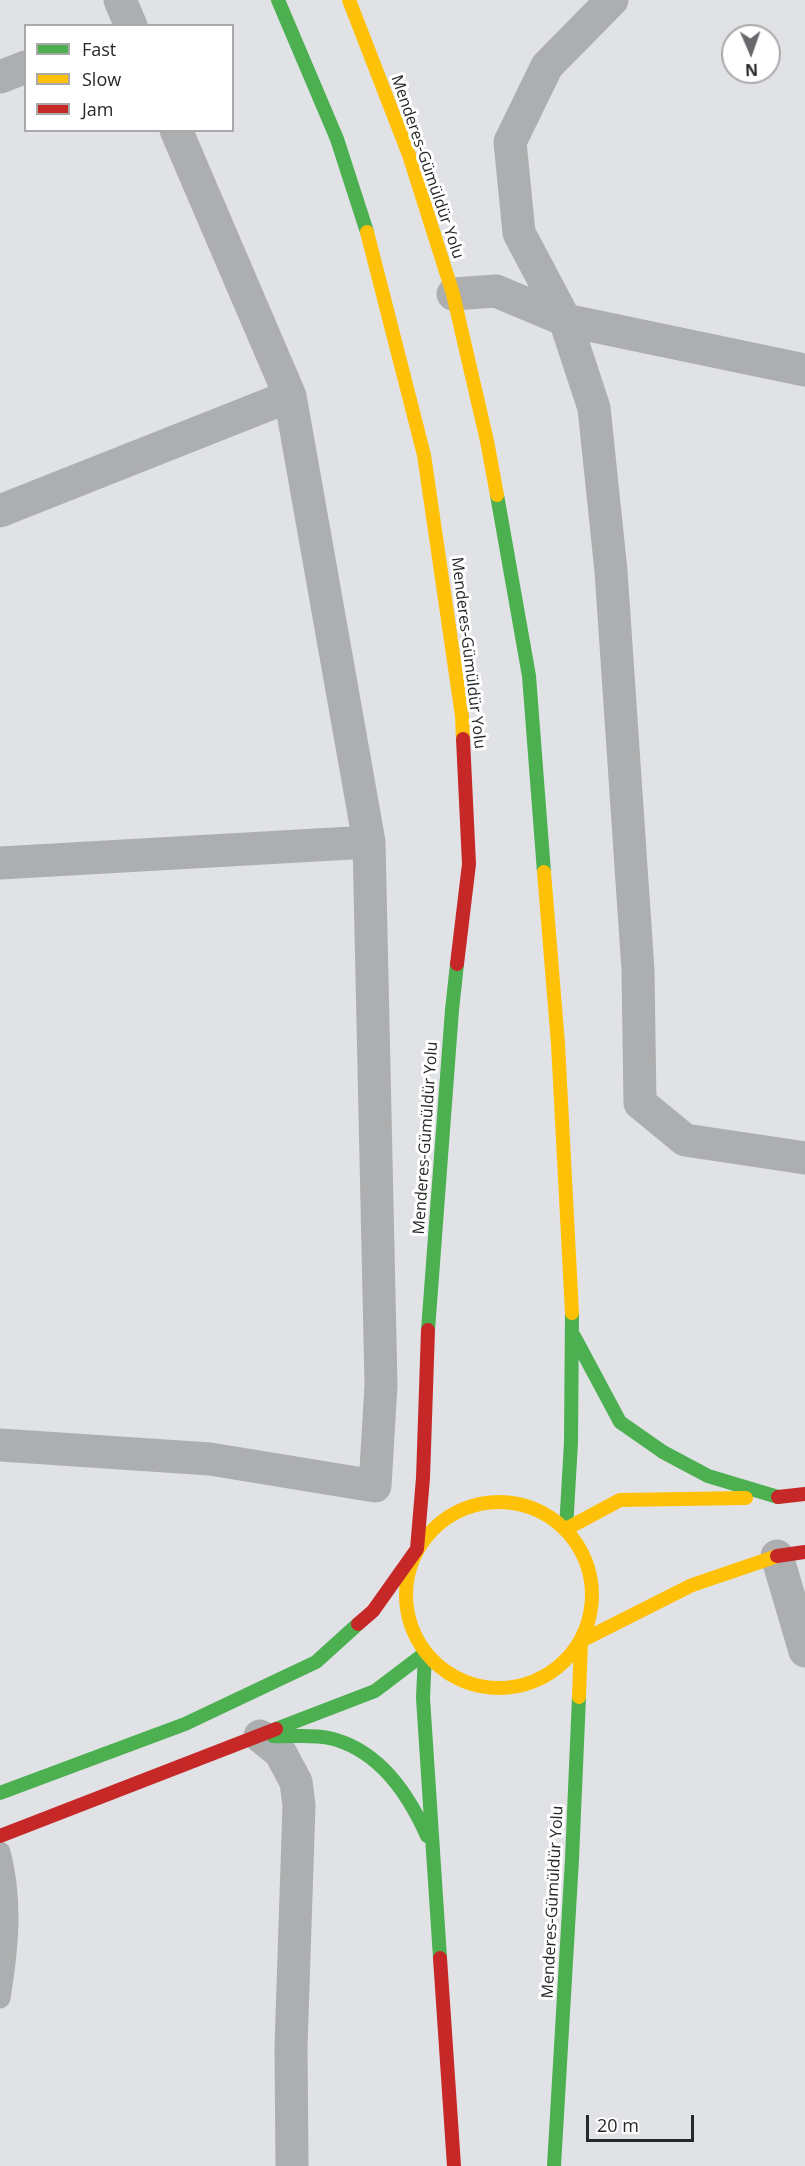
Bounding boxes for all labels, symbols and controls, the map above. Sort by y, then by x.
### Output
legend [24,24,234,132]
north arrow [721,24,781,84]
text: Fast [82,37,116,61]
text: N [745,59,758,81]
text: Slow [82,67,121,91]
street label: Menderes-Gümüldür Yolu [386,73,468,261]
text: Jam [82,97,114,121]
street label: Menderes-Gümüldür Yolu [447,556,489,750]
street label: Menderes-Gümüldür Yolu [410,1041,442,1235]
street label: Menderes-Gümüldür Yolu [538,1805,568,1999]
scale bar [589,2103,697,2141]
text: 20 m [597,2113,639,2137]

